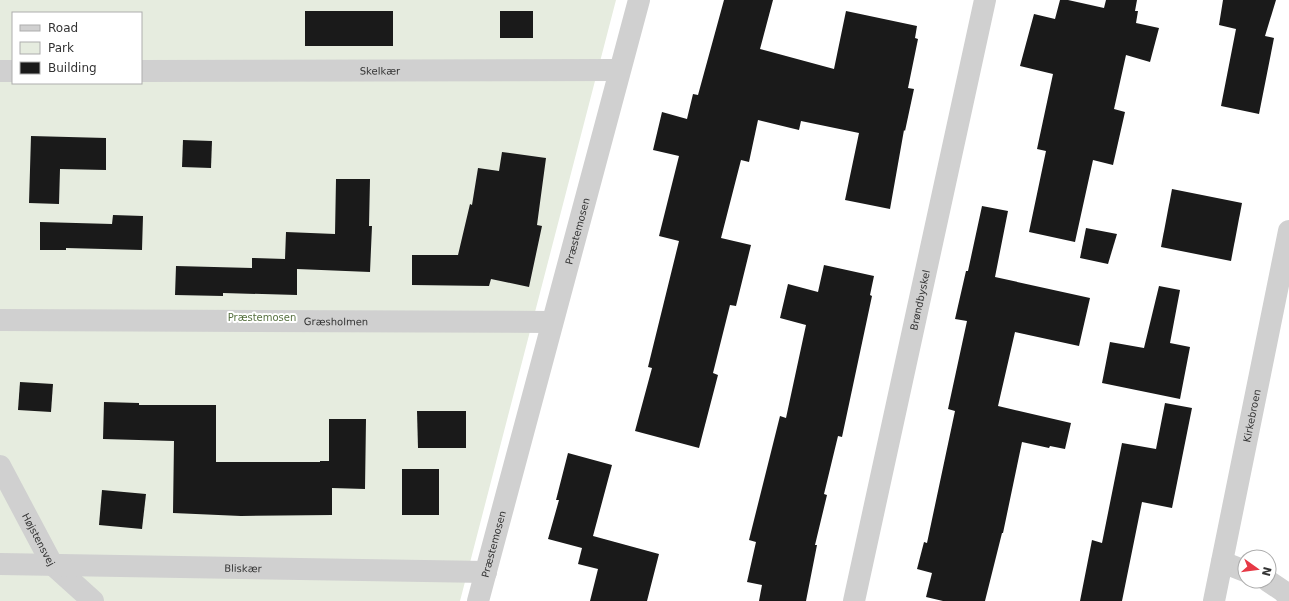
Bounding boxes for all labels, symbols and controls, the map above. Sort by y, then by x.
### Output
legend [12,12,142,84]
text: Road [48,21,78,35]
text: Park [48,41,74,55]
text: Building [48,61,97,75]
street label: Skelkær [360,65,401,77]
street label: Præstemosen [563,197,592,266]
street label: Brøndbyskel [908,269,932,331]
park label: Præstemosen [228,312,296,323]
street label: Græsholmen [304,316,368,327]
street label: Kirkebroen [1241,388,1263,443]
street label: Præstemosen [480,510,508,579]
street label: Højstensvej [20,511,57,568]
north arrow [1237,549,1277,589]
street label: Bliskær [224,563,263,574]
text: N [1259,565,1274,577]

